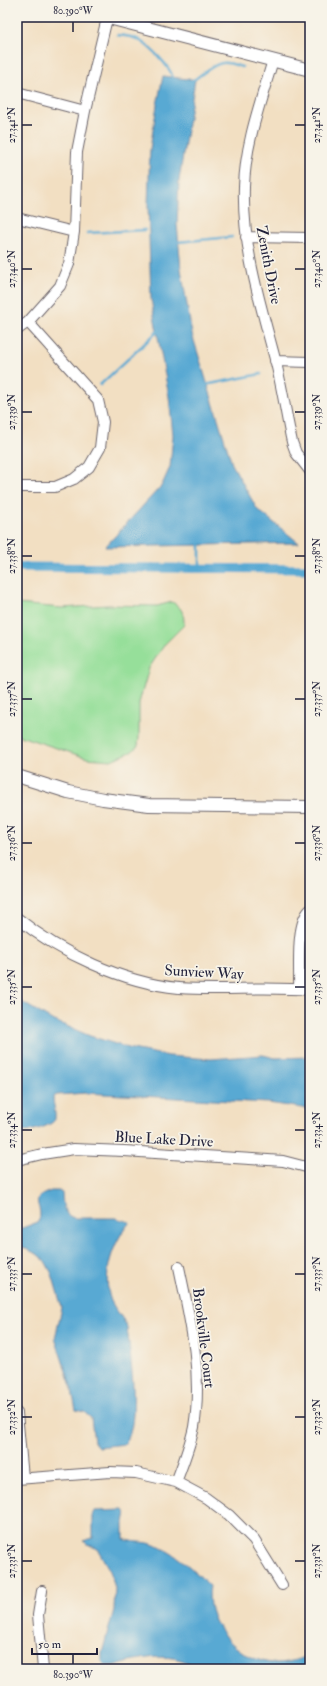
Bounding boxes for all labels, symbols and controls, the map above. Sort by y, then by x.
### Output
text: 80.390°W [53,5,94,17]
text: 27.341°N [6,107,18,143]
text: 27.341°N [311,107,323,143]
street label: Zenith Drive [252,224,285,306]
text: 27.340°N [6,250,18,288]
text: 27.340°N [311,250,323,288]
text: 27.339°N [6,394,18,430]
text: 27.339°N [311,394,323,430]
text: 27.338°N [6,538,18,574]
text: 27.338°N [311,538,323,574]
text: 27.337°N [6,681,18,717]
text: 27.337°N [311,681,323,717]
text: 27.336°N [6,825,18,861]
text: 27.336°N [311,825,323,861]
street label: Sunview Way [164,961,244,984]
text: 27.335°N [6,969,18,1005]
text: 27.335°N [311,969,323,1005]
text: 27.334°N [6,1112,18,1148]
text: 27.334°N [311,1112,323,1148]
street label: Blue Lake Drive [114,1127,214,1152]
text: 27.333°N [6,1256,18,1292]
text: 27.333°N [311,1256,323,1292]
street label: Brookville Court [188,1287,219,1389]
text: 27.332°N [6,1399,18,1435]
text: 27.332°N [311,1399,323,1435]
text: 27.331°N [6,1543,18,1579]
text: 27.331°N [311,1543,323,1579]
scale bar [32,1630,97,1656]
text: 50 m [38,1637,62,1652]
text: 80.390°W [53,1669,94,1681]

